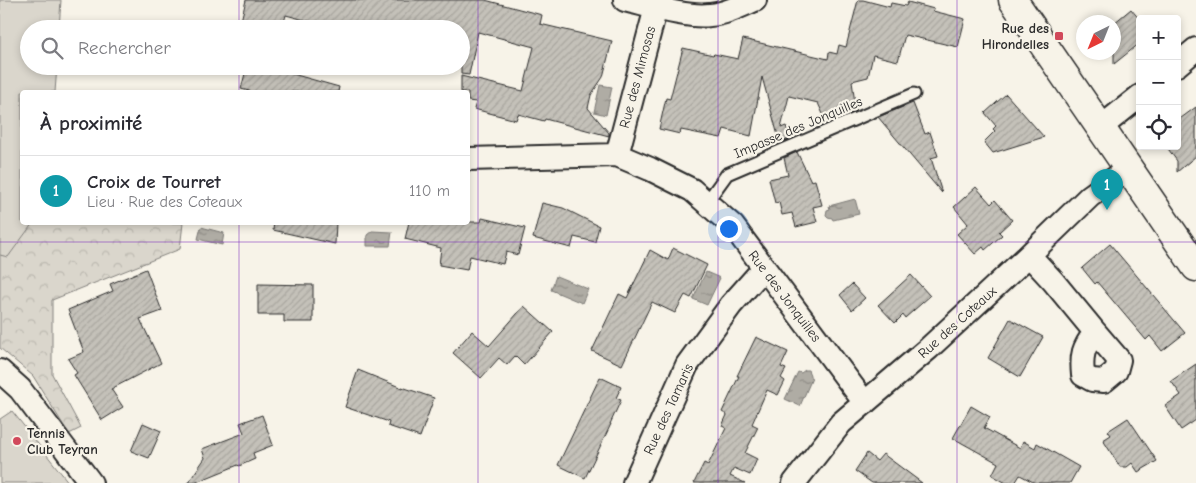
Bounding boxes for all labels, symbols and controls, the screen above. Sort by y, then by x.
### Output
north arrow [1076,15,1121,60]
map controls [1136,15,1181,150]
button: + [1136,15,1181,60]
search box [20,20,470,75]
place label: Rue des Hirondelles [982,20,1049,53]
street label: Rue des Mimosas [616,24,659,130]
marker: Rue des Hirondelles [1053,30,1065,42]
icon: search [38,34,66,62]
text: Rechercher [78,37,171,59]
button: − [1136,60,1181,105]
street label: Impasse des Jonquilles [731,93,865,162]
button: locate [1136,105,1181,150]
text: À proximité [40,111,142,135]
pin: 1 [1091,169,1123,210]
text: Croix de Tourret [87,171,221,193]
text: 1 [53,182,59,200]
text: 110 m [409,182,450,200]
text: Lieu · Rue des Coteaux [87,193,242,211]
your location [716,216,742,242]
street label: Rue des Jonquilles [745,247,825,346]
street label: Rue des Coteaux [915,282,1000,362]
street label: Rue des Tamaris [640,361,697,458]
place label: Tennis Club Teyran [27,425,98,458]
marker: Tennis Club Teyran [11,435,23,447]

